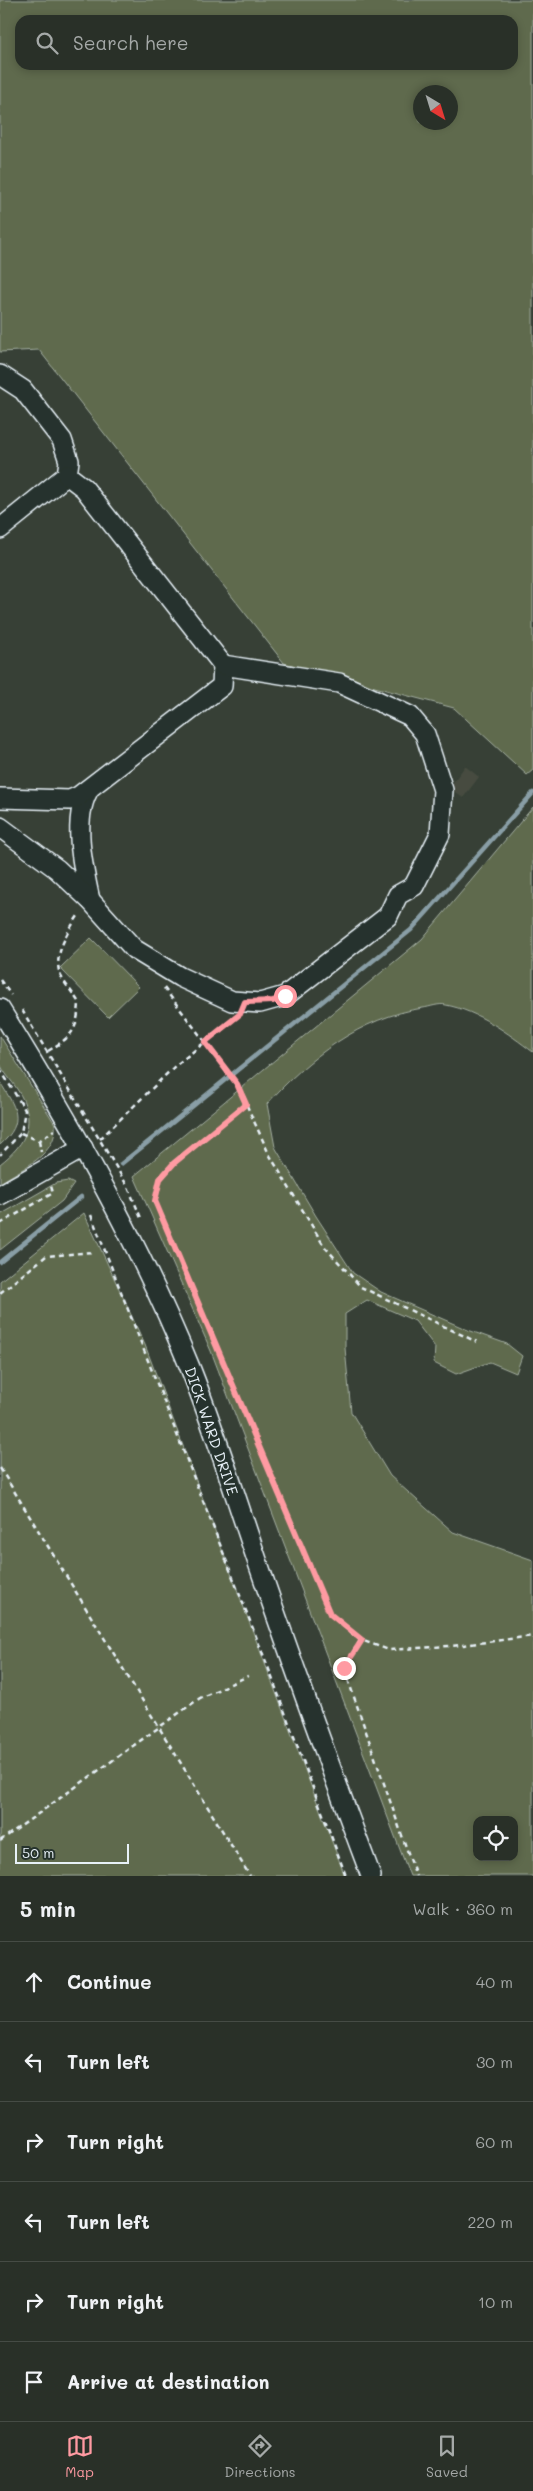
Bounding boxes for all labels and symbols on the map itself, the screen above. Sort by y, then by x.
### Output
north arrow [413,85,458,130]
route start [274,985,297,1008]
street label: DICK WARD DRIVE [181,1364,243,1498]
route end [333,1657,356,1680]
scale bar [15,1841,129,1864]

